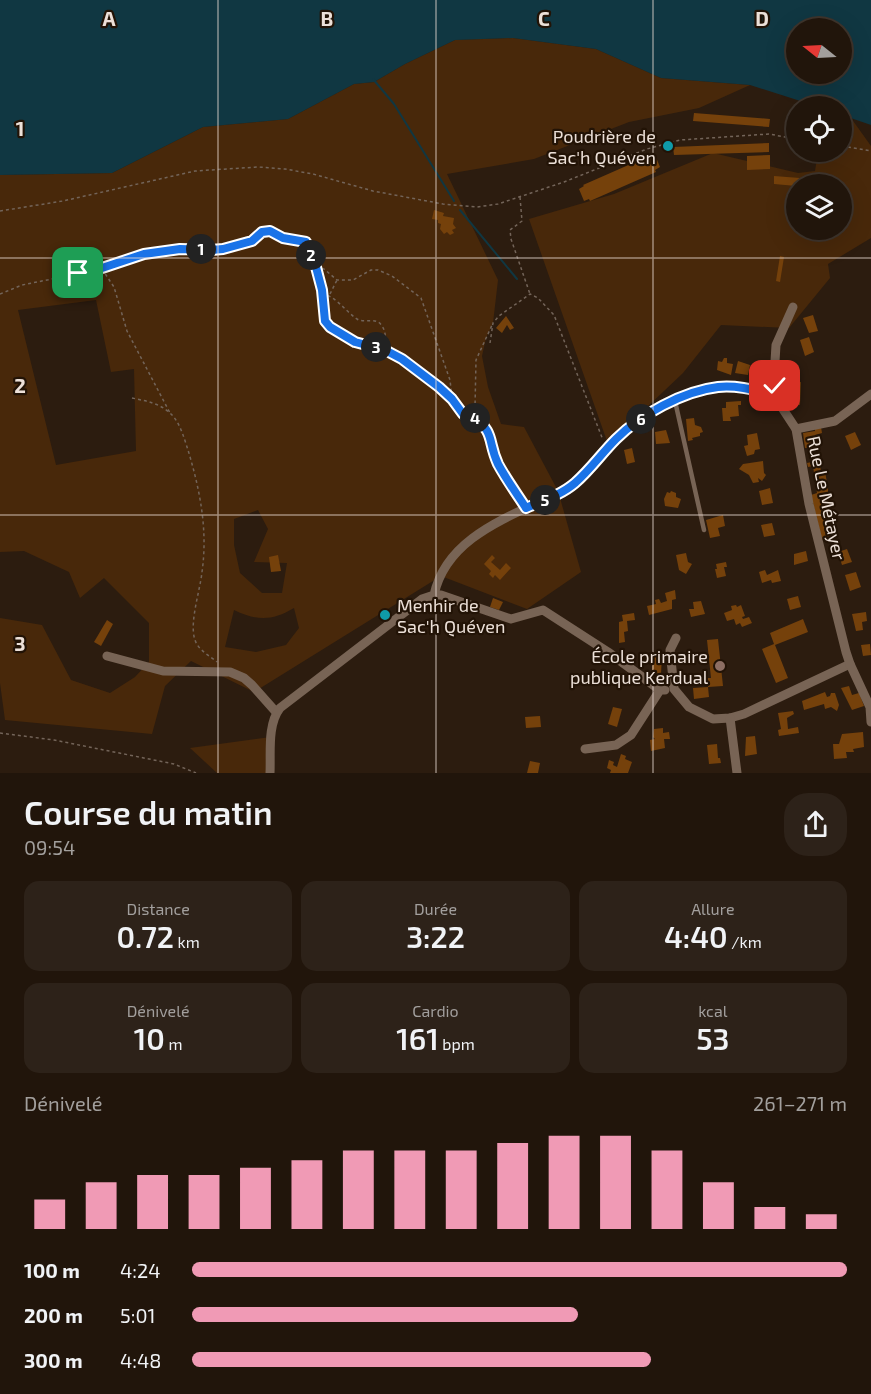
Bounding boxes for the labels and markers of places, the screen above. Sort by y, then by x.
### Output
place label: Poudrière de Sac'h Quéven [548,125,656,168]
marker: Poudrière de Sac'h Quéven [661,139,675,153]
pin: 1 [186,234,216,264]
pin: 2 [296,240,326,270]
pin [52,247,103,298]
pin: 3 [361,332,391,362]
pin [749,360,800,411]
pin: 4 [460,403,490,433]
pin: 6 [626,404,656,434]
pin: 5 [530,485,560,515]
place label: Menhir de Sac'h Quéven [397,594,506,637]
marker: Menhir de Sac'h Quéven [378,608,392,622]
place label: École primaire publique Kerdual [570,645,709,688]
marker: École primaire publique Kerdual [713,659,727,673]

